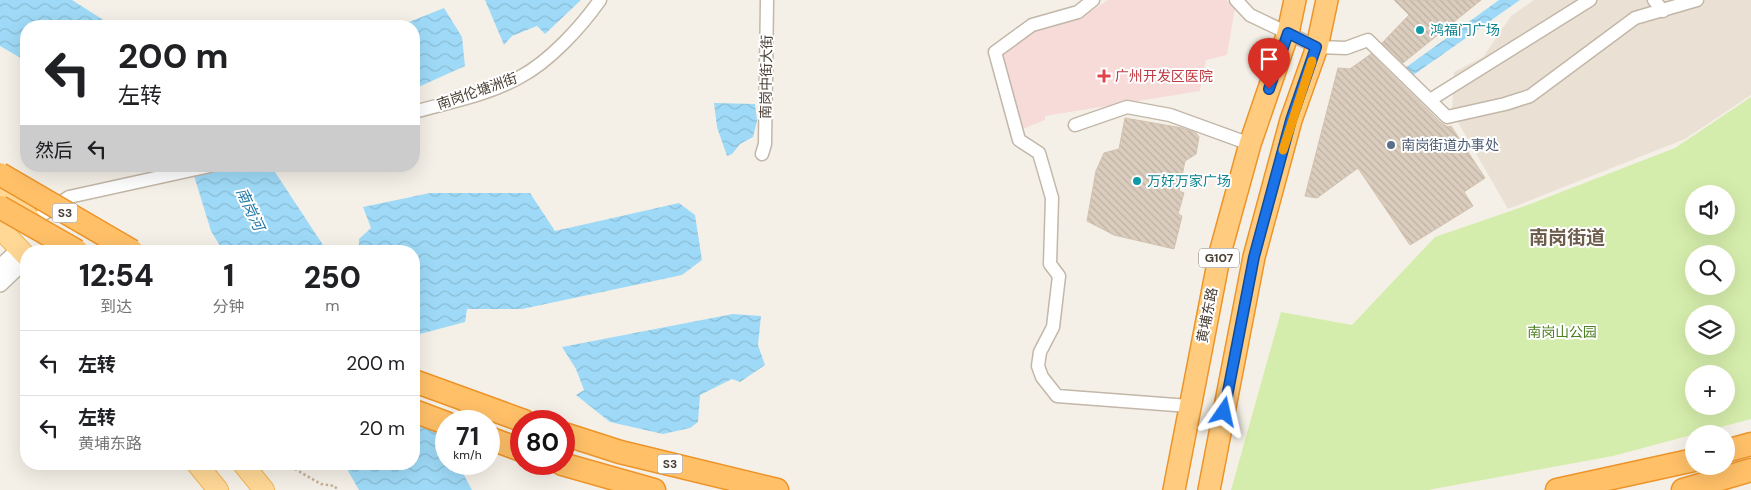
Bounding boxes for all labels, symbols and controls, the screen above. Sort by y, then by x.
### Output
place label: 鸿福门广场 [1430,21,1500,39]
marker: 鸿福门广场 [1414,24,1426,36]
text: 200 m [118,33,229,79]
street label: 南岗中街大街 [756,35,776,119]
pin [1248,38,1290,89]
icon: left [35,40,100,105]
icon: arrive [1255,45,1283,73]
place label: 广州开发区医院 [1115,67,1213,85]
street label: 南岗伦塘洲街 [434,69,520,113]
marker: 广州开发区医院 [1097,69,1111,83]
text: 左转 [118,81,162,110]
icon: left [83,135,111,163]
place label: 南岗街道办事处 [1401,136,1499,154]
text: 然后 [35,138,73,163]
marker: 南岗街道办事处 [1385,139,1397,151]
place label: 万好万家广场 [1147,172,1231,190]
marker: 万好万家广场 [1131,175,1143,187]
water label: 南岗河 [231,184,270,236]
map controls [1685,185,1735,475]
button: sound [1685,185,1735,235]
road number: S3 [52,204,78,222]
district label: 南岗街道 [1529,225,1605,250]
button: search [1685,245,1735,295]
road number: G107 [1199,248,1239,268]
text: 12:54 [79,256,154,295]
text: 1 [223,256,234,295]
text: 250 [304,258,361,297]
street label: 黄埔东路 [1193,286,1221,344]
text: m [325,295,339,316]
text: 到达 [100,296,132,317]
text: 分钟 [213,296,245,317]
button: layers [1685,305,1735,355]
park label: 南岗山公园 [1527,323,1597,341]
icon: left [35,349,63,377]
text: 200 m [346,351,405,376]
text: 左转 [78,352,116,377]
button: + [1685,365,1735,415]
position arrow [1197,385,1249,437]
text: 左转 [78,405,116,430]
speed limit sign: 80 [510,410,575,475]
icon: left [35,414,63,442]
text: 20 m [359,416,405,441]
text: 71 [456,420,479,453]
button: − [1685,425,1735,475]
text: 黄埔东路 [78,433,142,454]
text: km/h [453,447,482,463]
road number: S3 [658,454,682,474]

